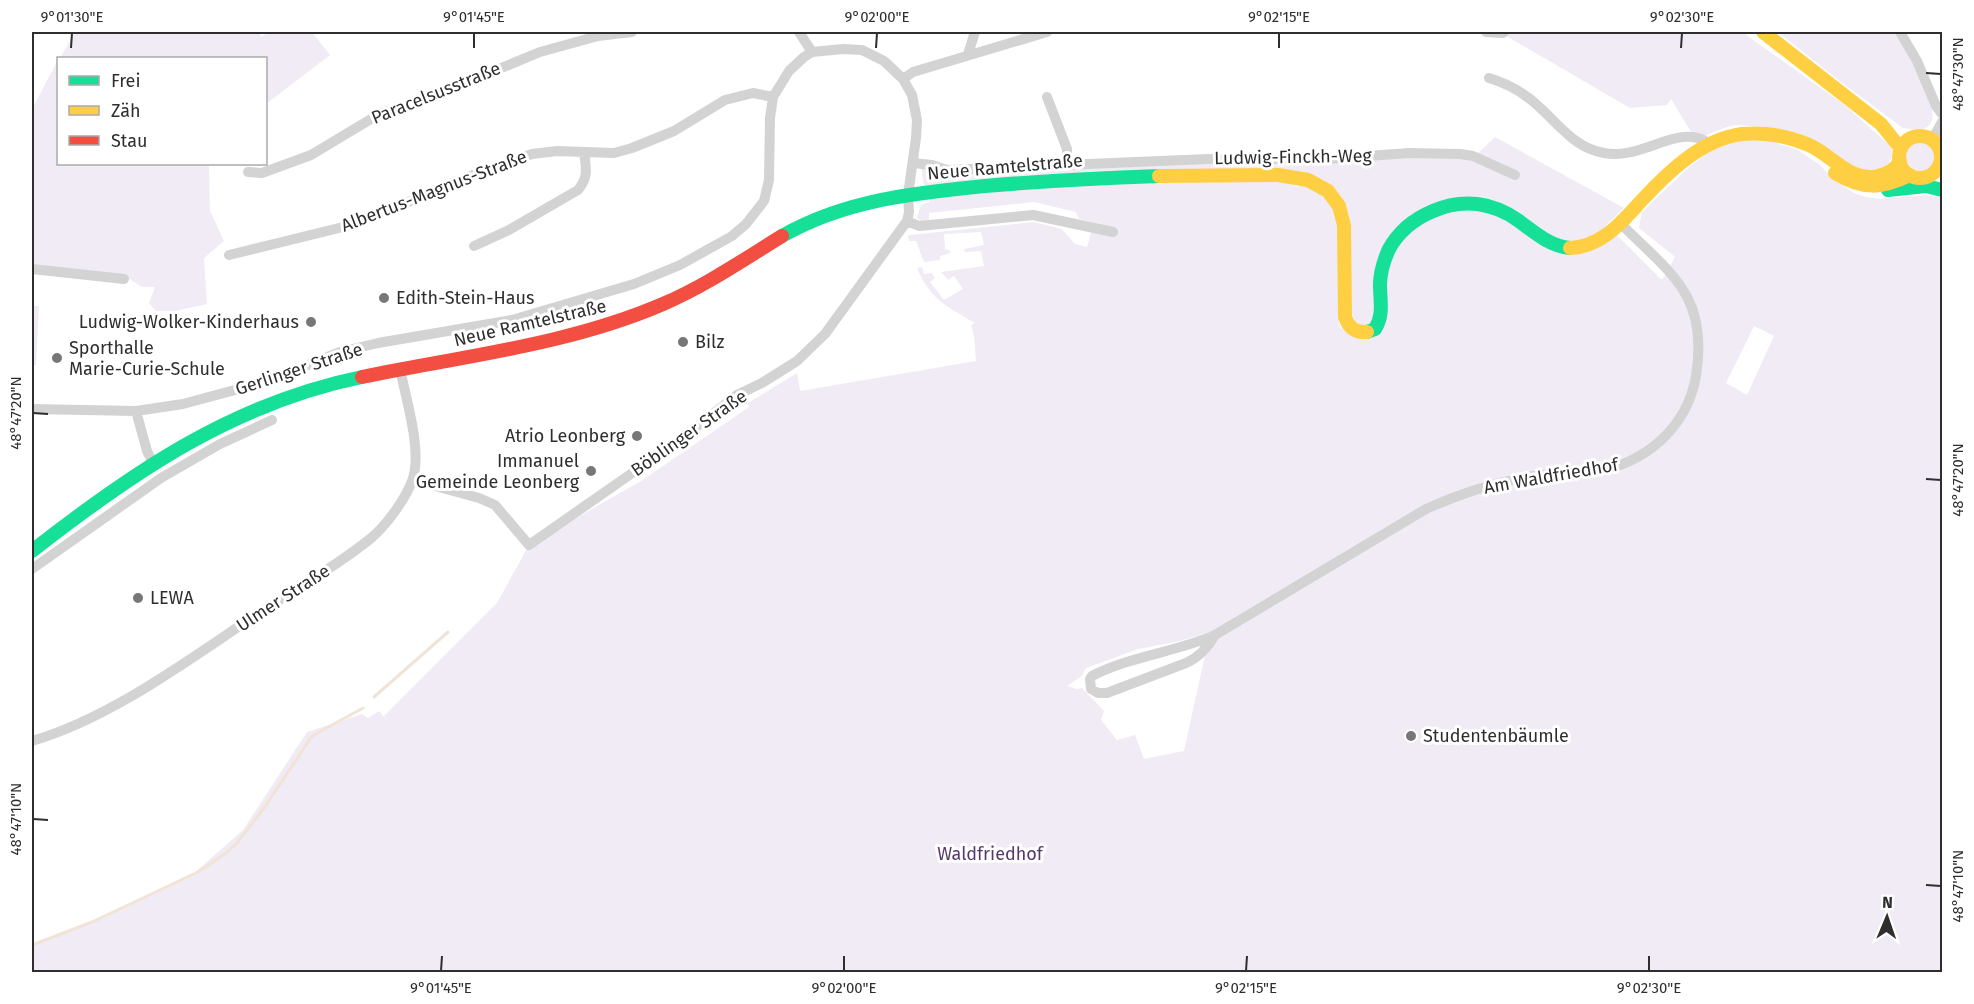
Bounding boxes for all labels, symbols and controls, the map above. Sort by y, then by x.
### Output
text: 9°01'30"E [40,8,104,26]
text: 9°01'45"E [443,8,505,26]
text: 9°02'00"E [844,8,910,26]
text: 9°02'15"E [1248,8,1310,26]
text: 9°02'30"E [1650,8,1714,26]
text: 48°47'30"N [1949,37,1967,111]
legend [57,57,267,165]
street label: Paracelsusstraße [368,57,504,129]
text: Frei [111,70,141,92]
text: Zäh [111,100,140,122]
text: Stau [111,130,147,152]
street label: Albertus-Magnus-Straße [338,145,530,237]
street label: Ludwig-Finckh-Weg [1214,145,1373,169]
street label: Neue Ramtelstraße [926,149,1084,185]
place label: Edith-Stein-Haus [396,287,534,309]
marker: Edith-Stein-Haus [377,291,391,305]
street label: Neue Ramtelstraße [452,295,608,351]
place label: Ludwig-Wolker-Kinderhaus [79,311,299,333]
marker: Ludwig-Wolker-Kinderhaus [304,315,318,329]
place label: Bilz [695,331,724,353]
marker: Bilz [676,335,690,349]
place label: Sporthalle Marie-Curie-Schule [69,337,225,380]
street label: Gerlinger Straße [233,338,365,400]
marker: Sporthalle Marie-Curie-Schule [50,351,64,365]
text: 48°47'20"N [7,376,25,450]
street label: Böblinger Straße [627,385,751,481]
place label: Atrio Leonberg [505,425,626,447]
marker: Atrio Leonberg [630,429,644,443]
text: 48°47'20"N [1949,443,1967,517]
place label: Immanuel Gemeinde Leonberg [416,450,580,493]
street label: Am Waldfriedhof [1482,453,1622,499]
marker: Immanuel Gemeinde Leonberg [584,464,598,478]
street label: Ulmer Straße [232,560,334,636]
place label: LEWA [150,587,194,609]
marker: LEWA [131,591,145,605]
place label: Studentenbäumle [1423,725,1569,747]
marker: Studentenbäumle [1404,729,1418,743]
text: 48°47'10"N [7,783,25,855]
park label: Waldfriedhof [937,843,1045,865]
text: 48°47'10"N [1949,850,1967,922]
north arrow [1857,887,1917,947]
text: N [1882,893,1893,912]
text: 9°01'45"E [410,979,472,997]
text: 9°02'00"E [811,979,877,997]
text: 9°02'15"E [1215,979,1277,997]
text: 9°02'30"E [1617,979,1681,997]

